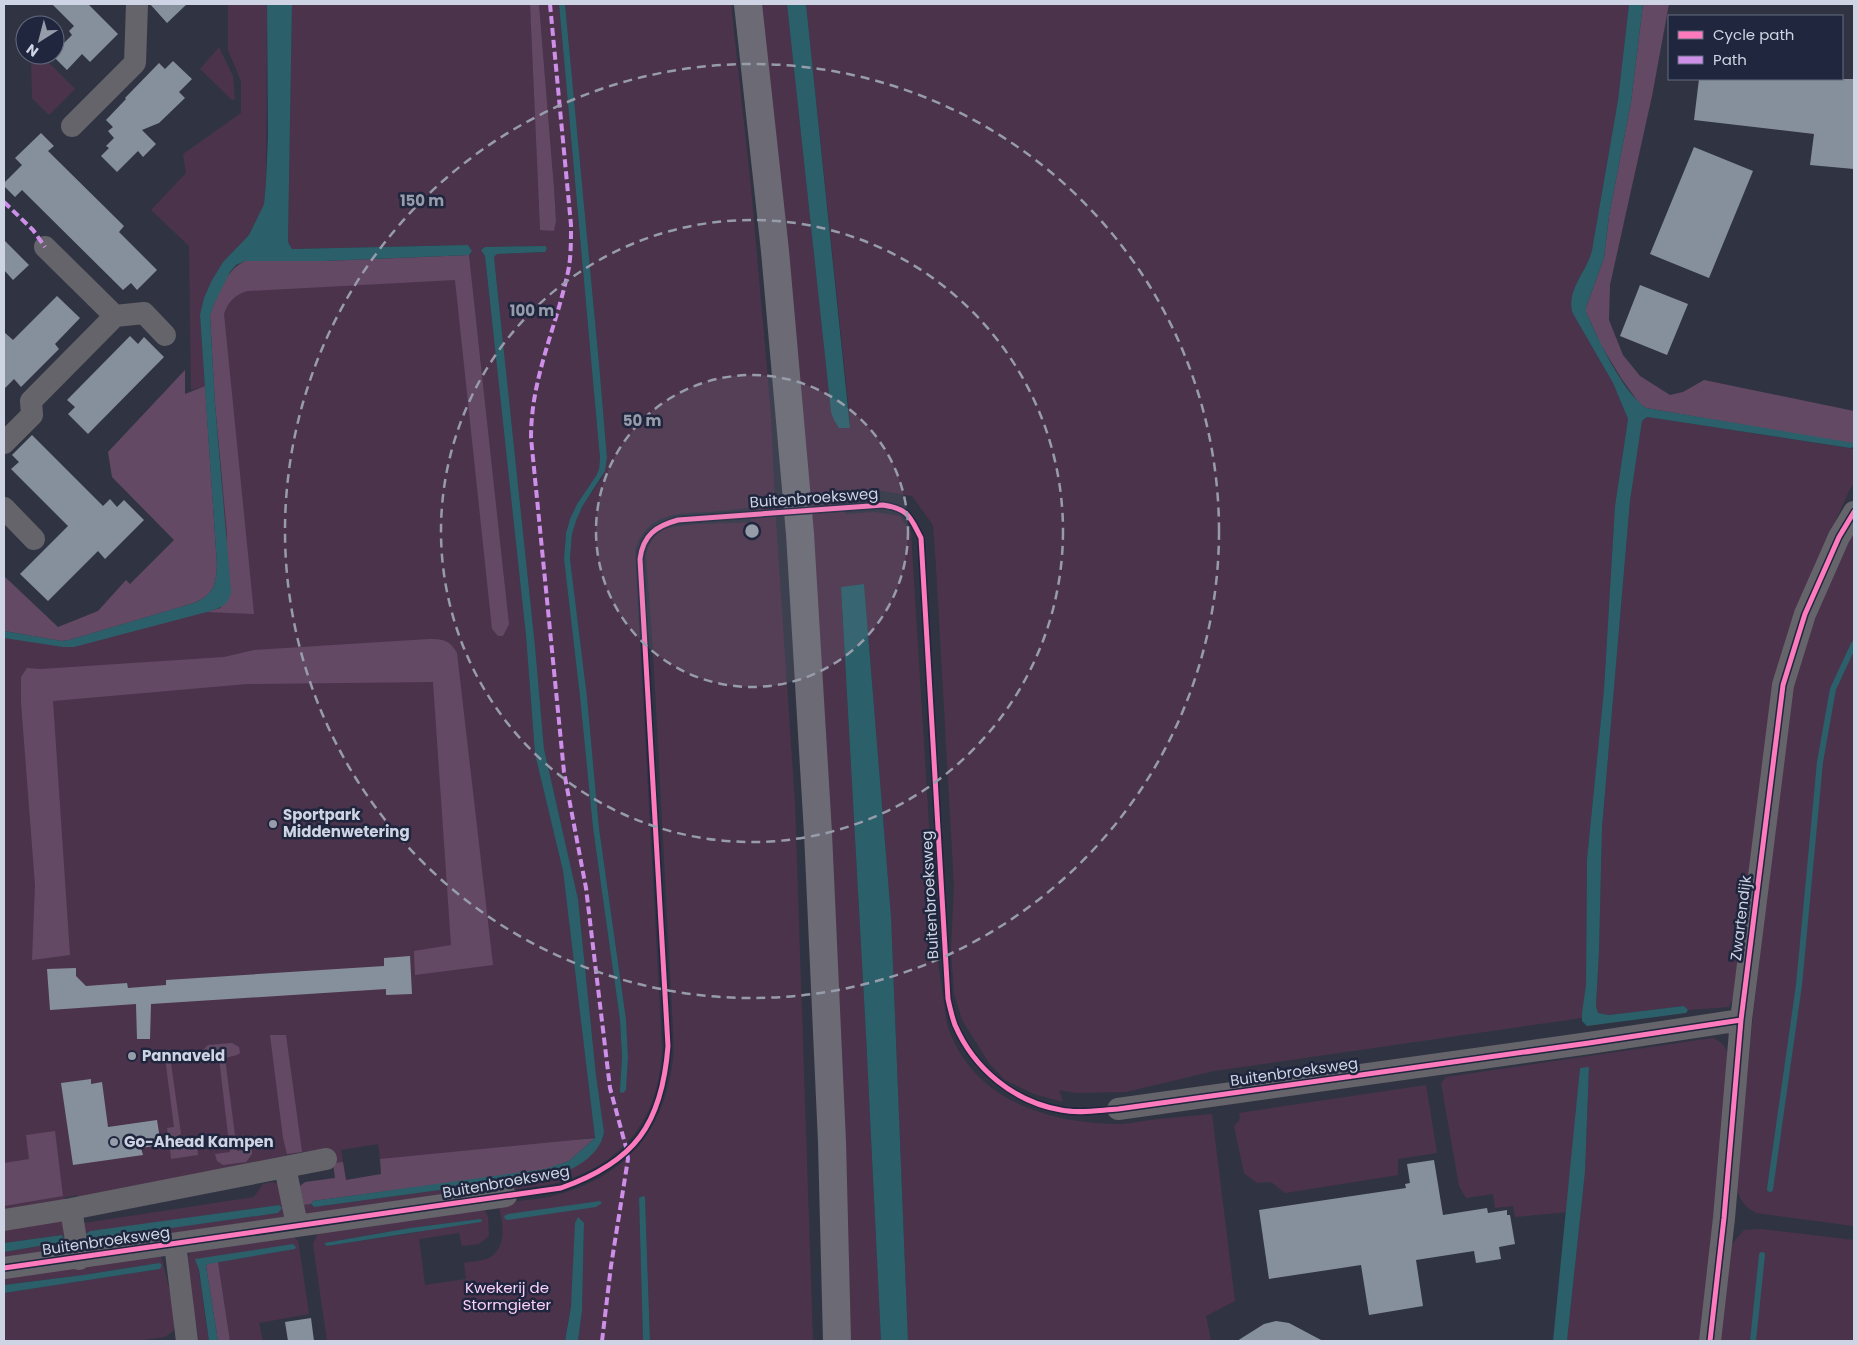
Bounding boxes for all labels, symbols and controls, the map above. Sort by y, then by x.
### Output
north arrow [15,15,65,65]
legend [1668,15,1843,80]
text: Cycle path [1713,24,1794,45]
text: N [22,39,42,62]
text: Path [1713,49,1747,70]
text: 150 m [400,190,444,211]
text: 100 m [510,300,554,321]
text: 50 m [623,410,661,431]
street label: Buitenbroeksweg [749,483,879,512]
centre of rings [743,522,761,540]
place label: Sportpark Middenwetering [283,804,410,842]
marker: Sportpark Middenwetering [267,818,279,830]
street label: Buitenbroeksweg [916,830,943,960]
street label: Zwartendijk [1725,874,1756,962]
place label: Pannaveld [142,1045,225,1066]
marker: Pannaveld [126,1050,138,1062]
street label: Buitenbroeksweg [1229,1052,1359,1091]
place label: Go-Ahead Kampen [124,1131,274,1152]
marker: Go-Ahead Kampen [108,1136,120,1148]
street label: Buitenbroeksweg [441,1160,571,1203]
street label: Buitenbroeksweg [41,1221,171,1260]
park label: Kwekerij de Stormgieter [463,1277,552,1315]

